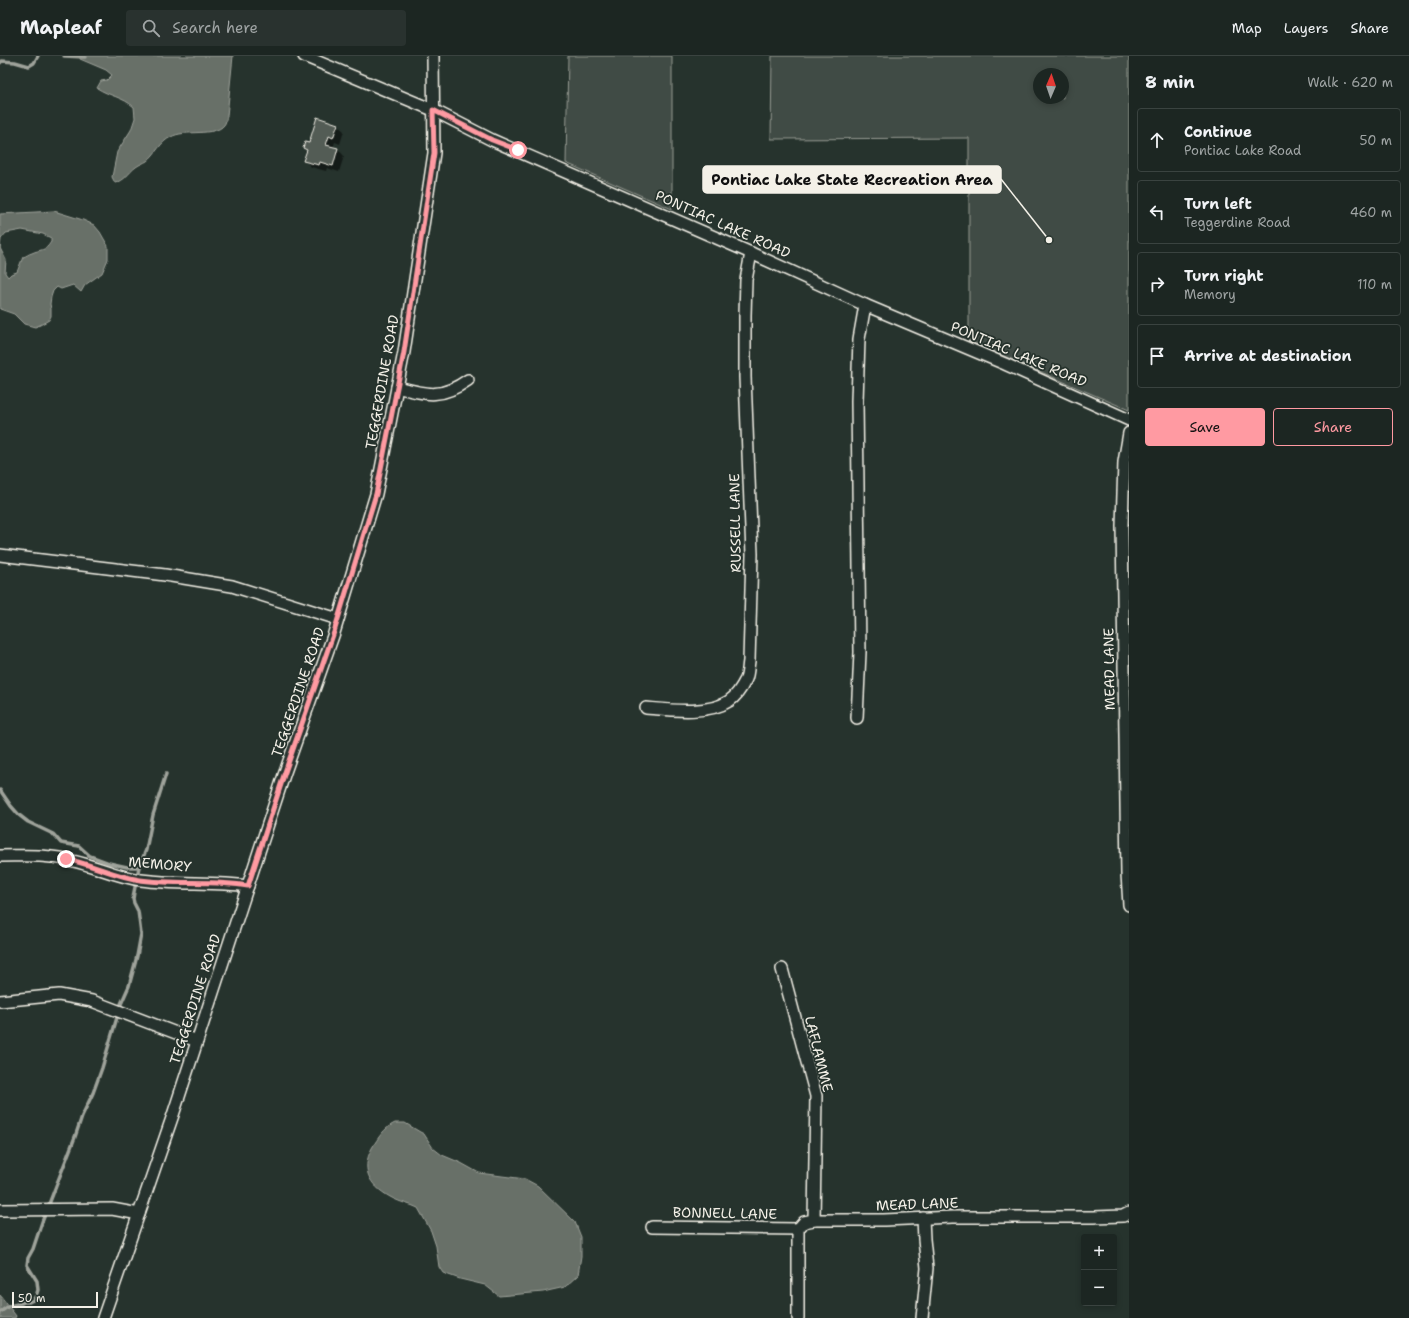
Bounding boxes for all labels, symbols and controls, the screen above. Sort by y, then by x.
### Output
search box [126,10,406,46]
text: Mapleaf [20,15,102,40]
icon: search [140,17,162,39]
text: Search here [172,18,258,38]
text: Map [1232,19,1262,37]
text: Layers [1284,19,1328,37]
text: Share [1350,19,1389,37]
north arrow [1033,68,1069,104]
text: 8 min [1145,71,1195,93]
text: Walk · 620 m [1307,74,1393,91]
text: Continue [1184,122,1252,142]
icon: ahead [1146,129,1168,151]
text: 50 m [1359,132,1392,149]
route start [509,141,527,159]
text: Pontiac Lake Road [1184,142,1301,159]
callout: Pontiac Lake State Recreation Area [703,166,1001,193]
text: Pontiac Lake State Recreation Area [711,170,994,190]
street label: PONTIAC LAKE ROAD [653,186,793,262]
text: Turn left [1184,194,1252,214]
icon: left [1146,201,1168,223]
text: 460 m [1350,204,1392,221]
text: Teggerdine Road [1184,214,1290,231]
text: Turn right [1184,266,1264,286]
icon: right [1146,273,1168,295]
text: 110 m [1357,276,1392,293]
text: Memory [1184,286,1236,303]
street label: TEGGERDINE ROAD [361,313,403,451]
street label: PONTIAC LAKE ROAD [948,317,1090,391]
icon: arrive [1146,345,1168,367]
text: Arrive at destination [1184,346,1352,366]
button: Save [1145,408,1265,446]
button: Share [1273,408,1393,446]
street label: RUSSELL LANE [725,473,745,573]
street label: TEGGERDINE ROAD [267,625,329,759]
street label: MEAD LANE [1099,627,1119,710]
route end [57,850,75,868]
street label: MEMORY [128,852,193,876]
street label: TEGGERDINE ROAD [165,932,225,1066]
street label: LAFLAMME [801,1014,837,1094]
street label: MEAD LANE [875,1194,959,1214]
street label: BONNELL LANE [673,1203,778,1223]
map controls [1081,1234,1117,1306]
button: + [1081,1234,1117,1270]
button: − [1081,1270,1117,1306]
scale bar [12,1290,98,1309]
text: 50 m [18,1291,46,1306]

